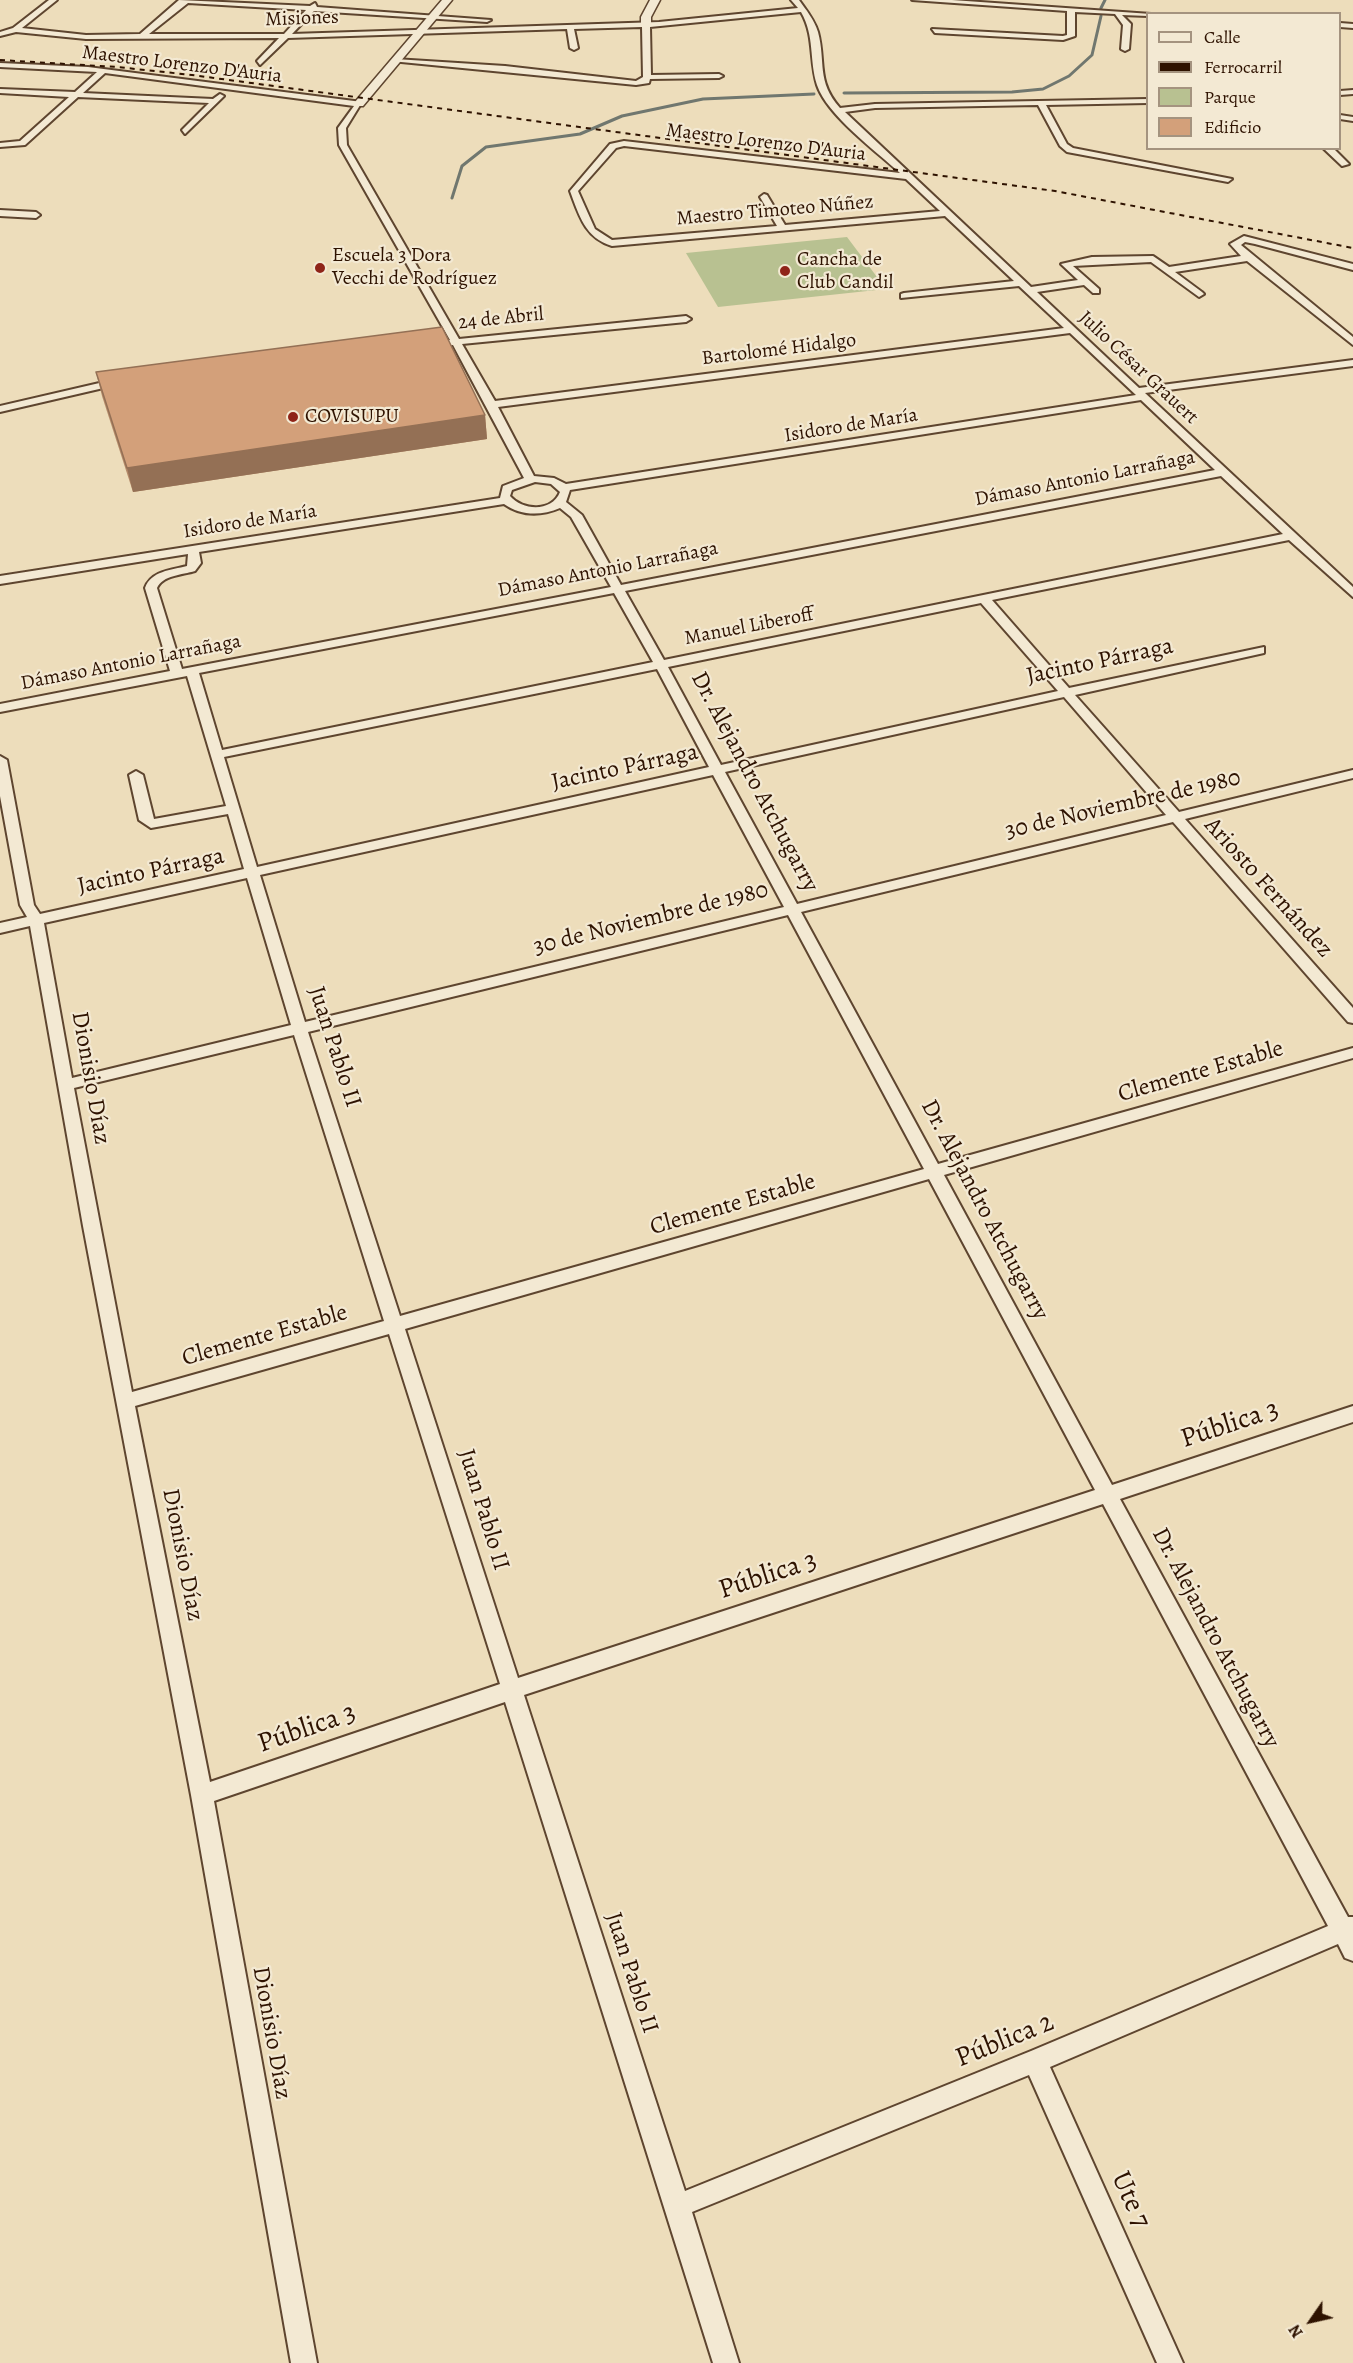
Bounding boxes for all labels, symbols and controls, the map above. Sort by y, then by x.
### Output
street label: Misiones [265,6,339,32]
legend [1146,12,1341,150]
text: Calle [1204,25,1241,49]
street label: Maestro Lorenzo D'Auria [81,41,283,89]
text: Ferrocarril [1204,55,1282,79]
text: Parque [1204,85,1256,109]
text: Edificio [1204,115,1261,139]
street label: Maestro Lorenzo D'Auria [665,119,867,167]
street label: Maestro Timoteo Núñez [675,190,875,232]
place label: Escuela 3 Dora Vecchi de Rodríguez [332,244,497,291]
place label: Cancha de Club Candil [797,248,893,295]
marker: Escuela 3 Dora Vecchi de Rodríguez [313,261,327,275]
marker: Cancha de Club Candil [778,264,792,278]
street label: 24 de Abril [457,303,545,335]
street label: Julio César Grauert [1073,306,1203,430]
street label: Bartolomé Hidalgo [700,329,858,371]
street label: Isidoro de María [782,404,920,448]
place label: COVISUPU [305,405,399,429]
marker: COVISUPU [286,410,300,424]
street label: Dámaso Antonio Larrañaga [973,446,1197,512]
street label: Isidoro de María [181,500,319,544]
street label: Dámaso Antonio Larrañaga [496,537,720,603]
street label: Manuel Liberoff [683,603,815,651]
street label: Dámaso Antonio Larrañaga [19,630,243,696]
street label: Jacinto Párraga [1024,632,1176,692]
street label: Dr. Alejandro Atchugarry [684,667,824,897]
street label: Jacinto Párraga [549,738,701,798]
street label: 30 de Noviembre de 1980 [1002,764,1244,846]
street label: Ariosto Fernández [1197,812,1339,964]
street label: Jacinto Párraga [75,842,227,902]
street label: 30 de Noviembre de 1980 [531,876,771,962]
street label: Juan Pablo II [301,983,367,1111]
street label: Dionisio Díaz [64,1009,116,1147]
street label: Clemente Estable [1115,1035,1287,1109]
street label: Dr. Alejandro Atchugarry [914,1095,1054,1325]
street label: Clemente Estable [647,1168,819,1242]
street label: Clemente Estable [179,1299,351,1373]
street label: Pública 3 [1177,1393,1283,1457]
street label: Juan Pablo II [451,1446,515,1574]
street label: Dionisio Díaz [155,1486,209,1624]
street label: Dr. Alejandro Atchugarry [1145,1523,1285,1753]
street label: Pública 3 [715,1544,821,1608]
street label: Pública 3 [254,1697,360,1761]
street label: Juan Pablo II [598,1909,664,2037]
street label: Dionisio Díaz [245,1964,297,2102]
street label: Pública 2 [951,2006,1059,2076]
street label: Ute 7 [1103,2167,1157,2233]
north arrow [1281,2291,1341,2351]
text: N [1284,2320,1308,2342]

